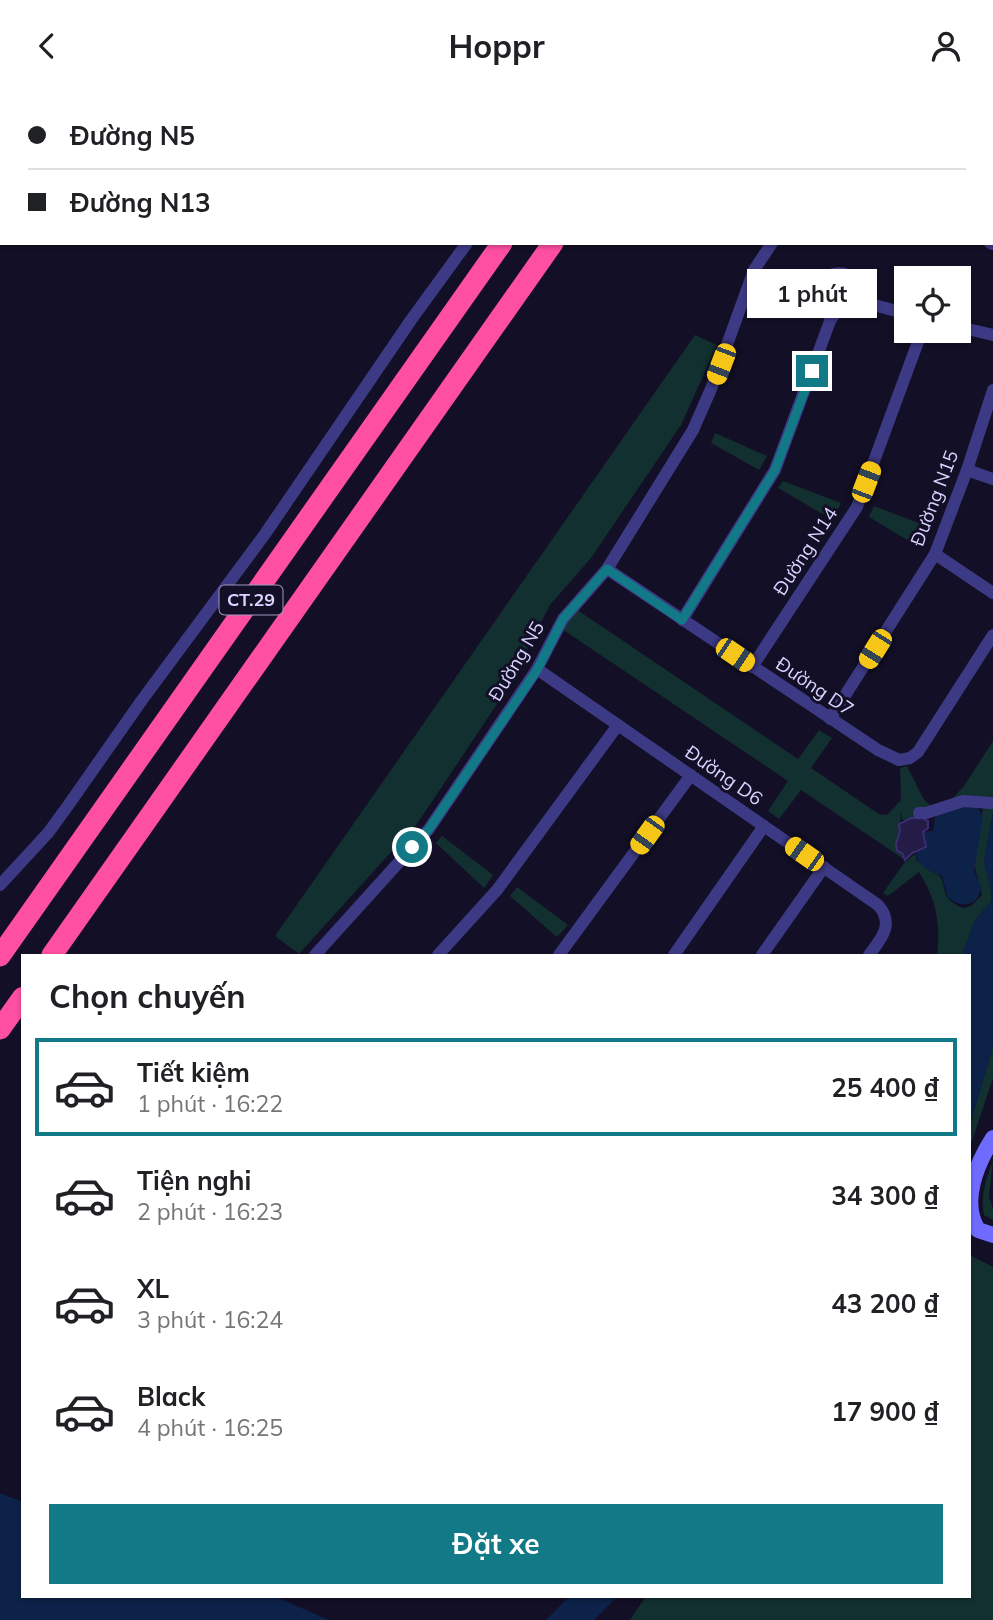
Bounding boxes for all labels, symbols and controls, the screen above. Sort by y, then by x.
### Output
text: Hoppr [449,26,544,66]
icon: back [28,27,66,65]
icon: person [927,27,965,65]
text: Đường N5 [70,119,195,152]
text: Đường N13 [70,186,211,219]
map controls [894,266,971,343]
button: locate [894,266,971,343]
callout: 1 phút [747,269,877,319]
text: 1 phút [777,279,847,308]
car [704,341,739,387]
route end [796,355,828,387]
street label: Đường N15 [905,447,963,549]
car [849,459,884,505]
street label: Đường N14 [768,502,842,600]
road number: CT.29 [219,585,282,615]
street label: Đường N5 [483,617,549,705]
car [855,626,896,672]
car [712,635,759,675]
street label: Đường D7 [771,651,859,721]
street label: Đường D6 [681,740,767,810]
car [627,812,668,858]
route start [396,831,428,863]
car [781,833,828,875]
text: Chọn chuyến [49,976,246,1016]
icon: car [53,1056,116,1119]
text: Tiết kiệm [137,1056,250,1089]
text: 25 400 ₫ [831,1071,939,1104]
text: 1 phút · 16:22 [137,1089,283,1118]
icon: car [53,1164,116,1227]
text: Tiện nghi [137,1164,251,1197]
text: 34 300 ₫ [831,1179,939,1212]
text: 2 phút · 16:23 [137,1197,283,1226]
icon: car [53,1272,116,1335]
text: XL [137,1272,169,1305]
text: 43 200 ₫ [831,1287,939,1320]
text: 3 phút · 16:24 [137,1305,283,1334]
icon: car [53,1380,116,1443]
text: Black [137,1380,205,1413]
text: 17 900 ₫ [831,1395,939,1428]
text: 4 phút · 16:25 [137,1413,283,1442]
button: Đặt xe [49,1504,943,1584]

